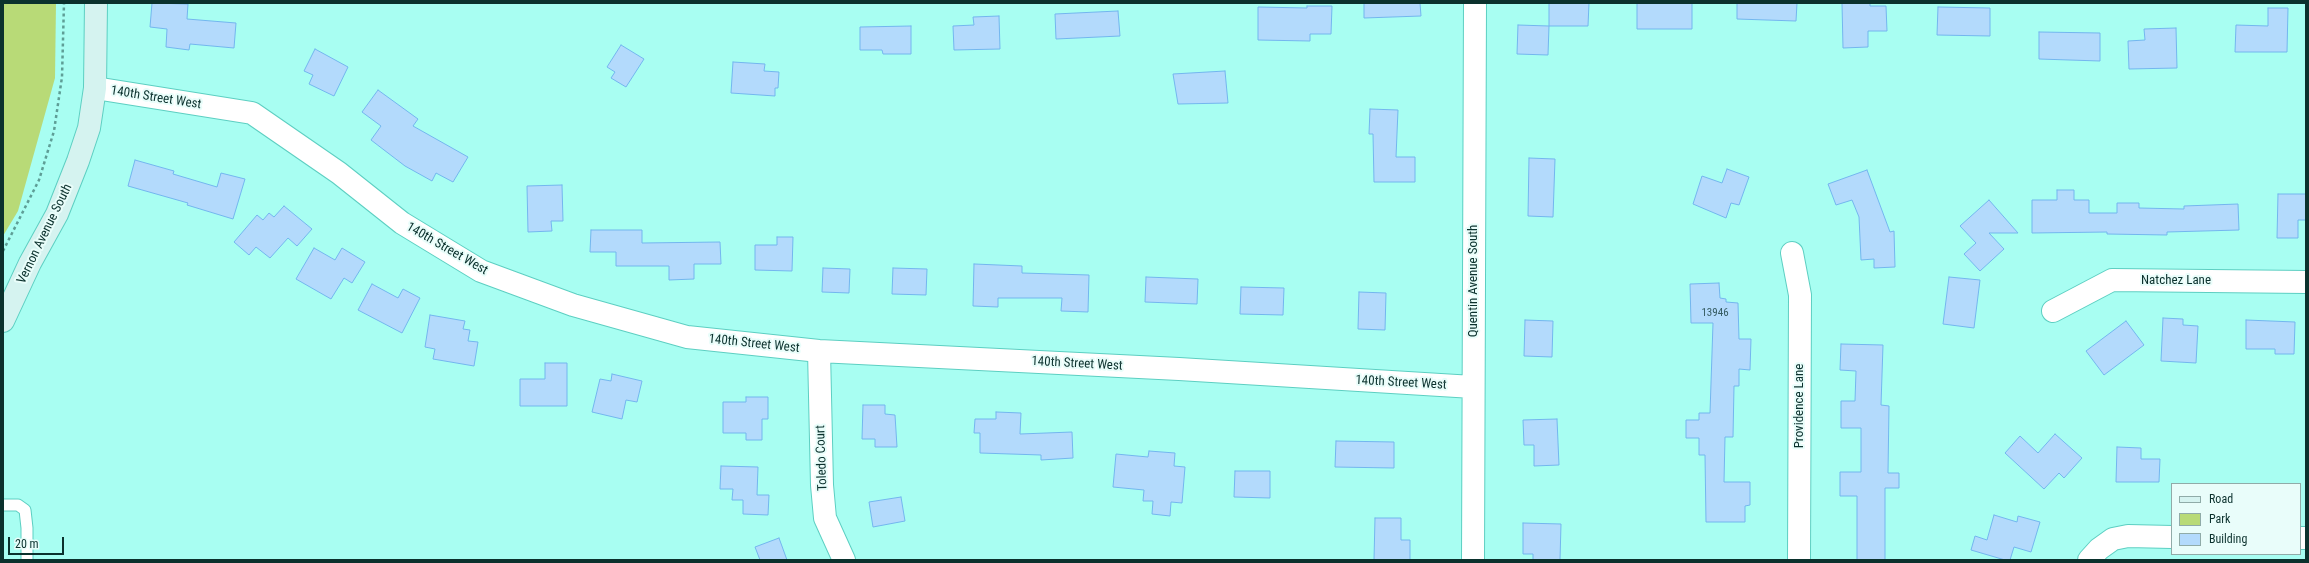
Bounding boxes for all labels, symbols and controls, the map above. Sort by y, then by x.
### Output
street label: 140th Street West [110,83,202,113]
street label: Vernon Avenue South [14,181,76,287]
street label: 140th Street West [404,219,490,279]
street label: Quentin Avenue South [1466,225,1482,337]
street label: Natchez Lane [2141,273,2211,289]
house number: 13946 [1701,306,1729,320]
street label: 140th Street West [708,331,800,357]
street label: 140th Street West [1031,354,1123,374]
street label: Providence Lane [1792,364,1808,448]
street label: 140th Street West [1355,373,1447,393]
street label: Toledo Court [813,425,831,491]
legend [2171,483,2301,555]
text: Road [2209,492,2233,506]
text: Park [2209,512,2230,526]
scale bar [10,529,66,555]
text: Building [2209,532,2247,546]
text: 20 m [15,537,39,551]

